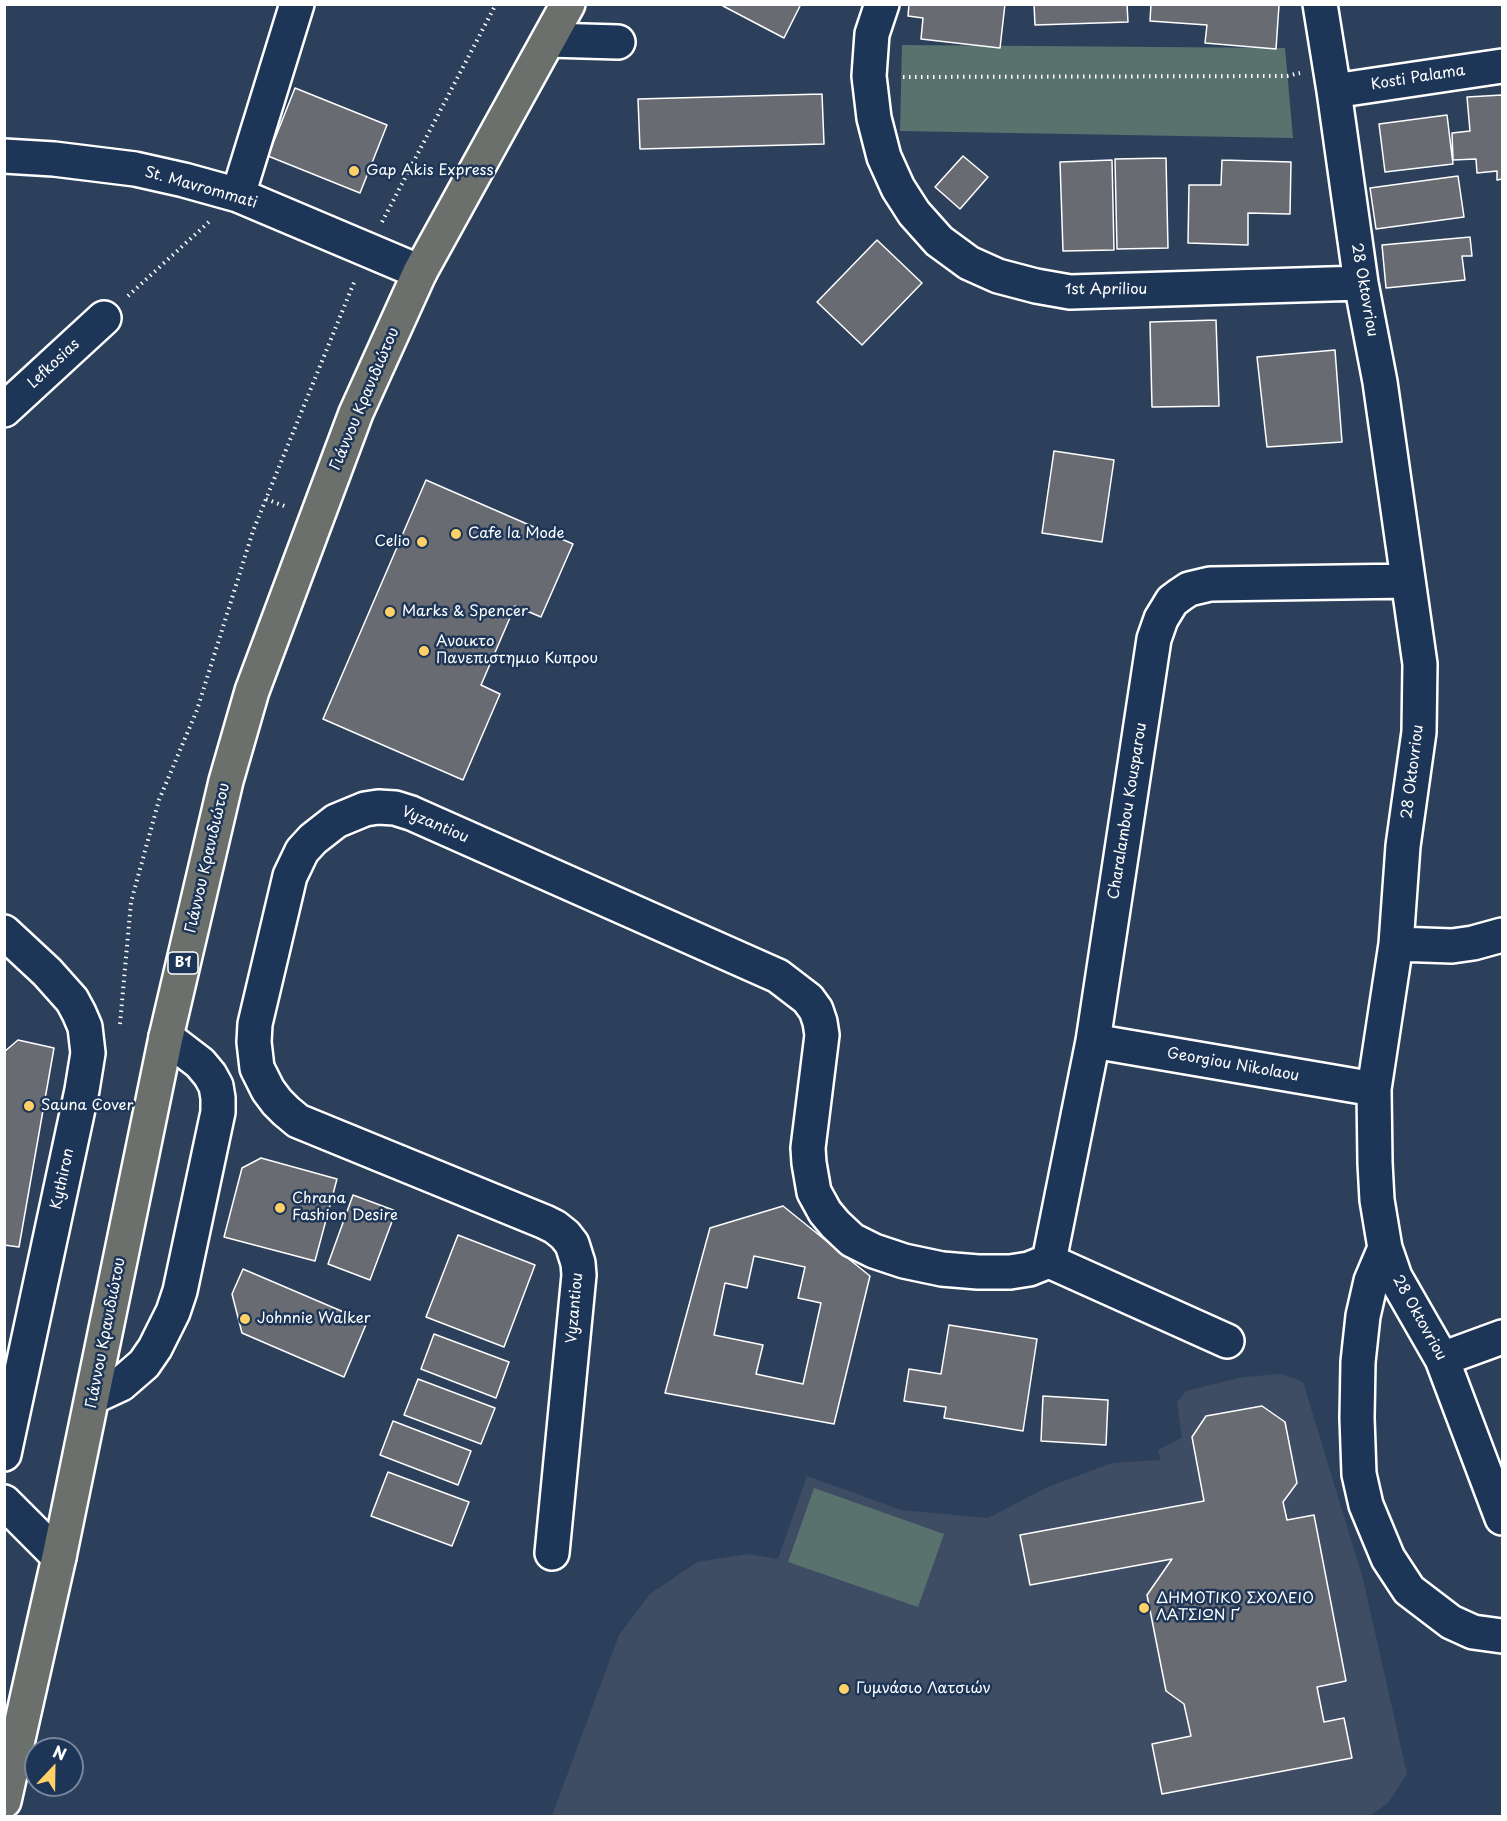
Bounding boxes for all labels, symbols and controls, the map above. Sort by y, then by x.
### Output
street label: Kosti Palama [1370,62,1466,94]
place label: Gap Akis Express [366,162,493,180]
street label: St. Mavrommati [143,163,259,213]
marker: Gap Akis Express [347,164,361,178]
street label: 28 Oktovriou [1347,242,1381,338]
street label: 1st Apriliou [1065,281,1147,299]
street label: Γιάννου Κρανιδιώτου [327,325,403,473]
street label: Lefkosias [24,336,84,392]
place label: Cafe la Mode [468,525,564,543]
marker: Cafe la Mode [449,527,463,541]
place label: Celio [375,533,410,551]
marker: Celio [415,535,429,549]
place label: Marks & Spencer [402,603,528,621]
marker: Marks & Spencer [383,605,397,619]
place label: Ανοικτο Πανεπιστημιο Κυπρου [436,633,598,668]
marker: Ανοικτο Πανεπιστημιο Κυπρου [417,644,431,658]
street label: Charalambou Kousparou [1105,721,1151,901]
street label: 28 Oktovriou [1398,724,1428,820]
street label: Γιάννου Κρανιδιώτου [182,781,234,935]
street label: Vyzantiou [399,803,471,847]
road number: B1 [168,952,198,974]
street label: Georgiou Nikolaou [1166,1045,1300,1085]
place label: Sauna Cover [41,1097,133,1115]
marker: Sauna Cover [22,1099,36,1113]
street label: Kythiron [48,1147,78,1211]
place label: Chrana Fashion Desire [292,1190,398,1225]
marker: Chrana Fashion Desire [273,1201,287,1215]
street label: Γιάννου Κρανιδιώτου [83,1256,129,1410]
street label: Vyzantiou [563,1272,587,1344]
street label: 28 Oktovriou [1388,1272,1450,1364]
place label: Johnnie Walker [257,1310,371,1328]
marker: Johnnie Walker [238,1312,252,1326]
place label: ΔΗΜΟΤΙΚΟ ΣΧΟΛΕΙΟ ΛΑΤΣΙΩΝ Γ΄ [1156,1590,1314,1625]
marker: ΔΗΜΟΤΙΚΟ ΣΧΟΛΕΙΟ ΛΑΤΣΙΩΝ Γ΄ [1137,1601,1151,1615]
place label: Γυμνάσιο Λατσιών [856,1680,991,1698]
marker: Γυμνάσιο Λατσιών [837,1682,851,1696]
north arrow [24,1737,84,1797]
text: N [50,1739,70,1766]

